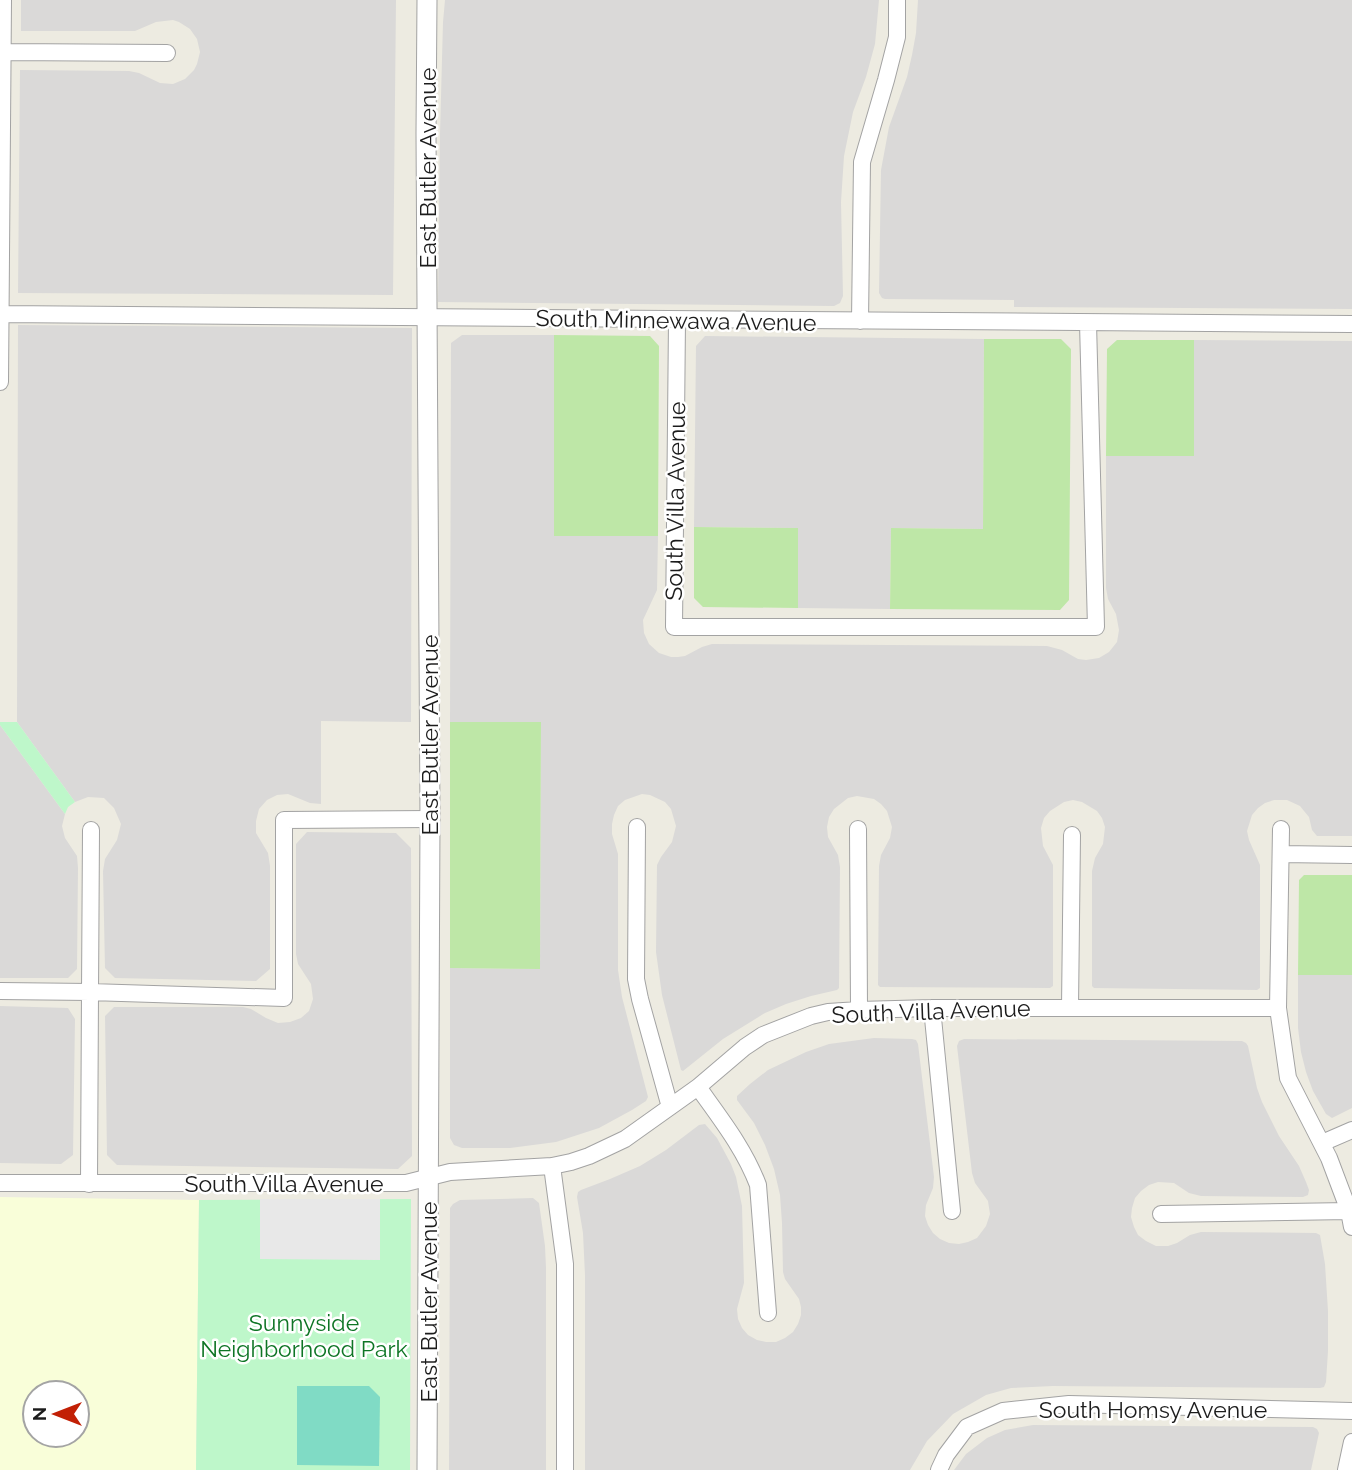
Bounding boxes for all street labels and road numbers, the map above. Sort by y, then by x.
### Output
street label: East Butler Avenue [414,68,441,269]
street label: South Minnewawa Avenue [535,304,817,336]
street label: South Villa Avenue [660,401,690,601]
street label: East Butler Avenue [416,635,443,836]
street label: South Villa Avenue [831,994,1031,1028]
street label: South Villa Avenue [184,1170,384,1197]
street label: East Butler Avenue [415,1202,442,1403]
street label: South Homsy Avenue [1039,1396,1267,1423]

